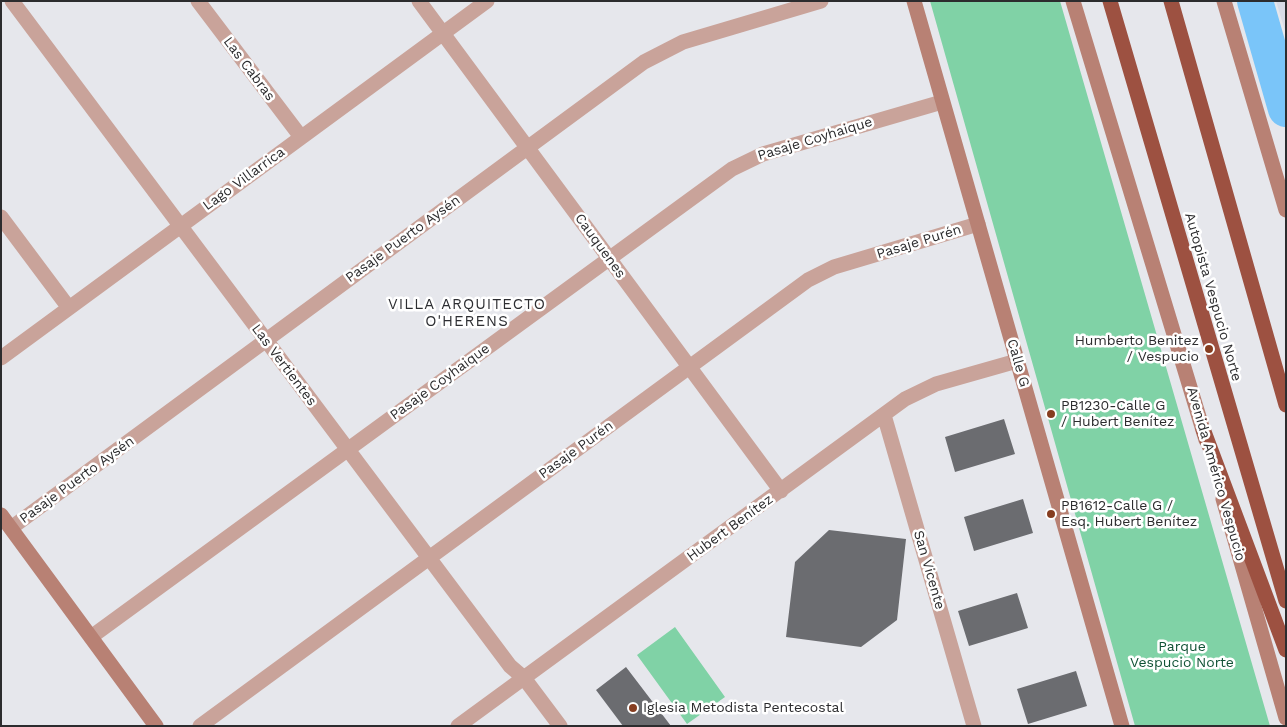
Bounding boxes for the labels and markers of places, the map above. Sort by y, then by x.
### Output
place label: Humberto Benitez / Vespucio [1075,333,1199,366]
marker: Humberto Benitez / Vespucio [1203,343,1215,355]
place label: PB1230-Calle G / Hubert Benítez [1061,398,1175,431]
marker: PB1230-Calle G / Hubert Benítez [1045,408,1057,420]
place label: PB1612-Calle G / Esq. Hubert Benítez [1061,498,1197,530]
marker: PB1612-Calle G / Esq. Hubert Benítez [1045,508,1057,520]
place label: Iglesia Metodista Pentecostal [643,700,844,716]
marker: Iglesia Metodista Pentecostal [627,702,639,714]

